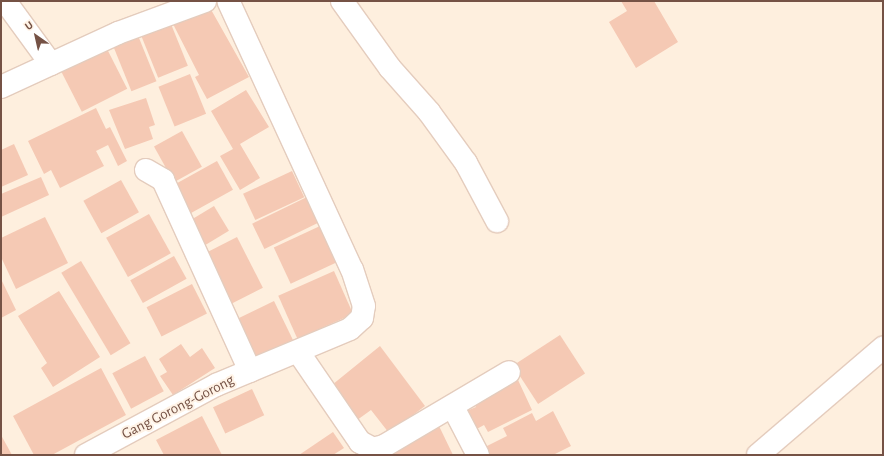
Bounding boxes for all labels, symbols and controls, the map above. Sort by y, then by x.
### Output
north arrow [16,16,56,56]
text: U [23,19,35,32]
street label: Gang Gorong-Gorong [119,371,237,443]

